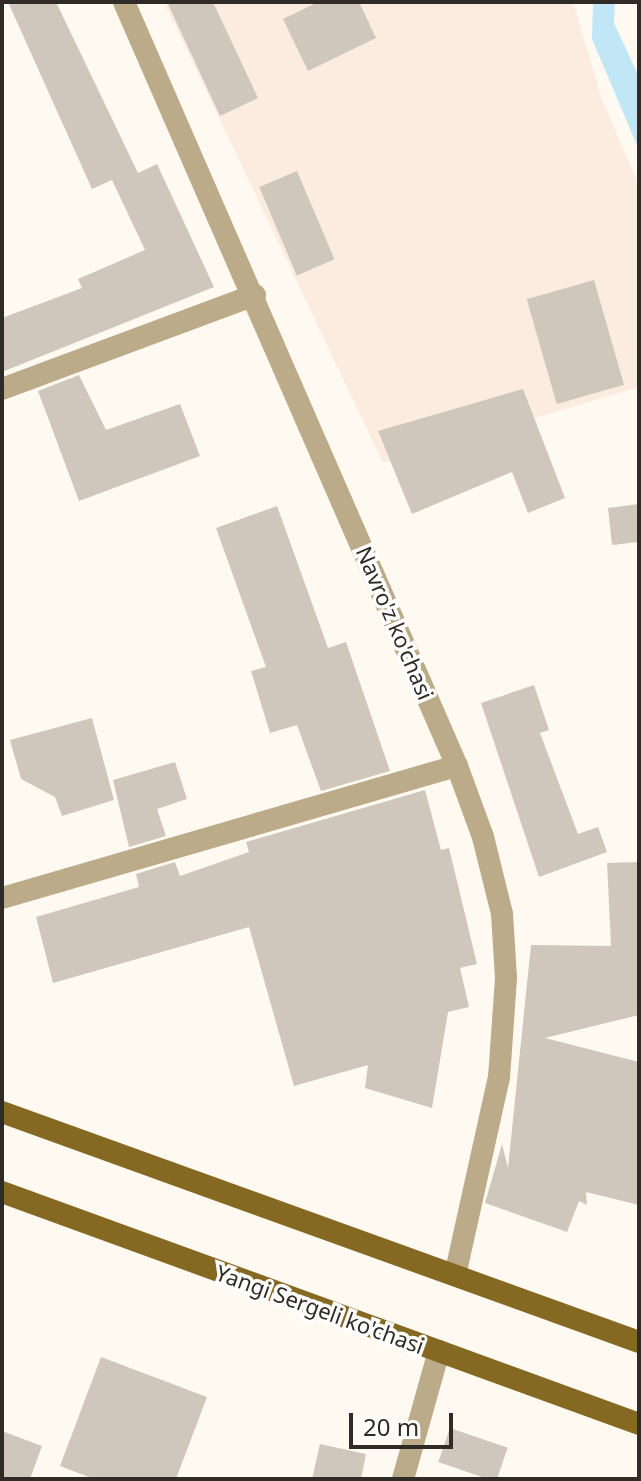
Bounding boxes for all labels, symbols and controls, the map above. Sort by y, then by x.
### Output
street label: Navro'z ko'chasi [351,542,439,704]
street label: Yangi Sergeli ko'chasi [212,1259,428,1359]
scale bar [353,1397,457,1447]
text: 20 m [363,1410,419,1443]

